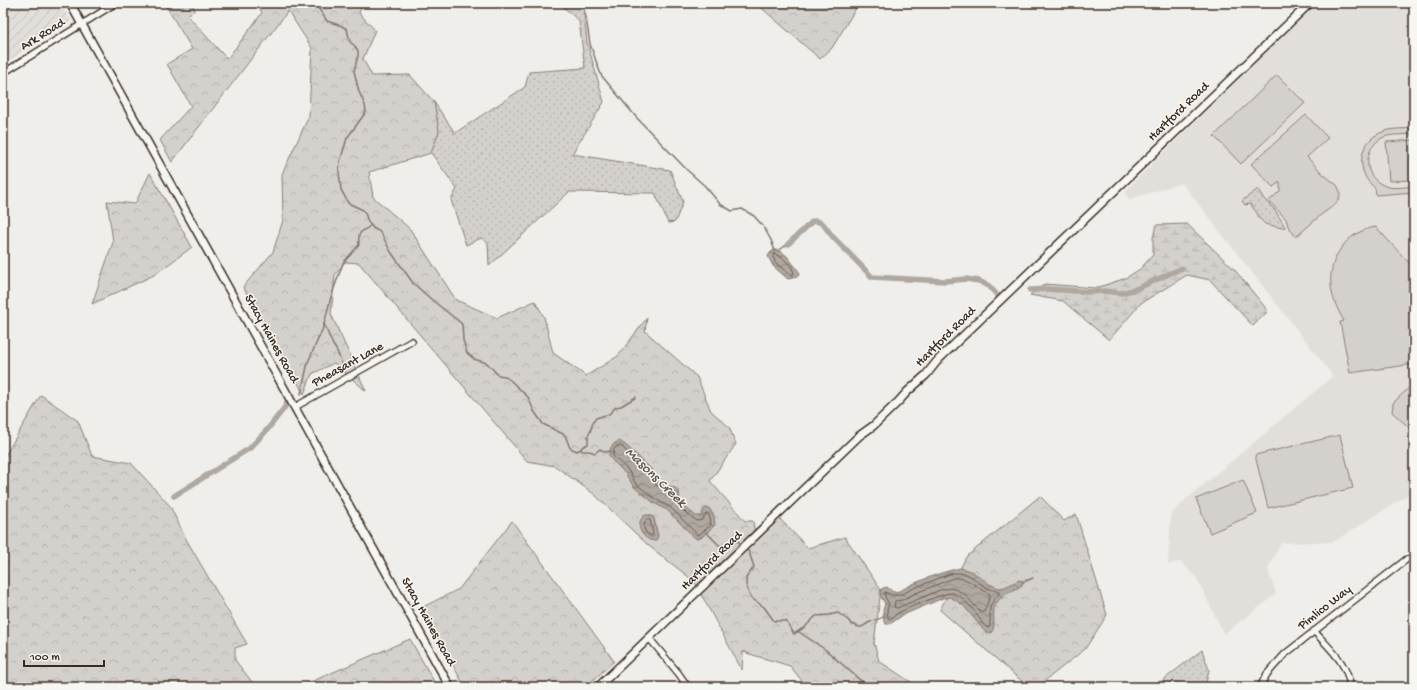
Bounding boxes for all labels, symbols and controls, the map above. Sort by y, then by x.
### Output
street label: Ark Road [18,15,69,54]
street label: Hartford Road [1145,78,1214,145]
street label: Stacy Haines Road [240,292,302,387]
street label: Hartford Road [913,303,980,370]
street label: Pheasant Lane [309,339,387,391]
water label: Masons Creek [621,445,690,513]
street label: Hartford Road [678,527,747,594]
street label: Stacy Haines Road [397,575,459,670]
street label: Pimlico Way [1294,582,1355,634]
scale bar [24,642,104,668]
text: 100 m [29,651,60,665]

